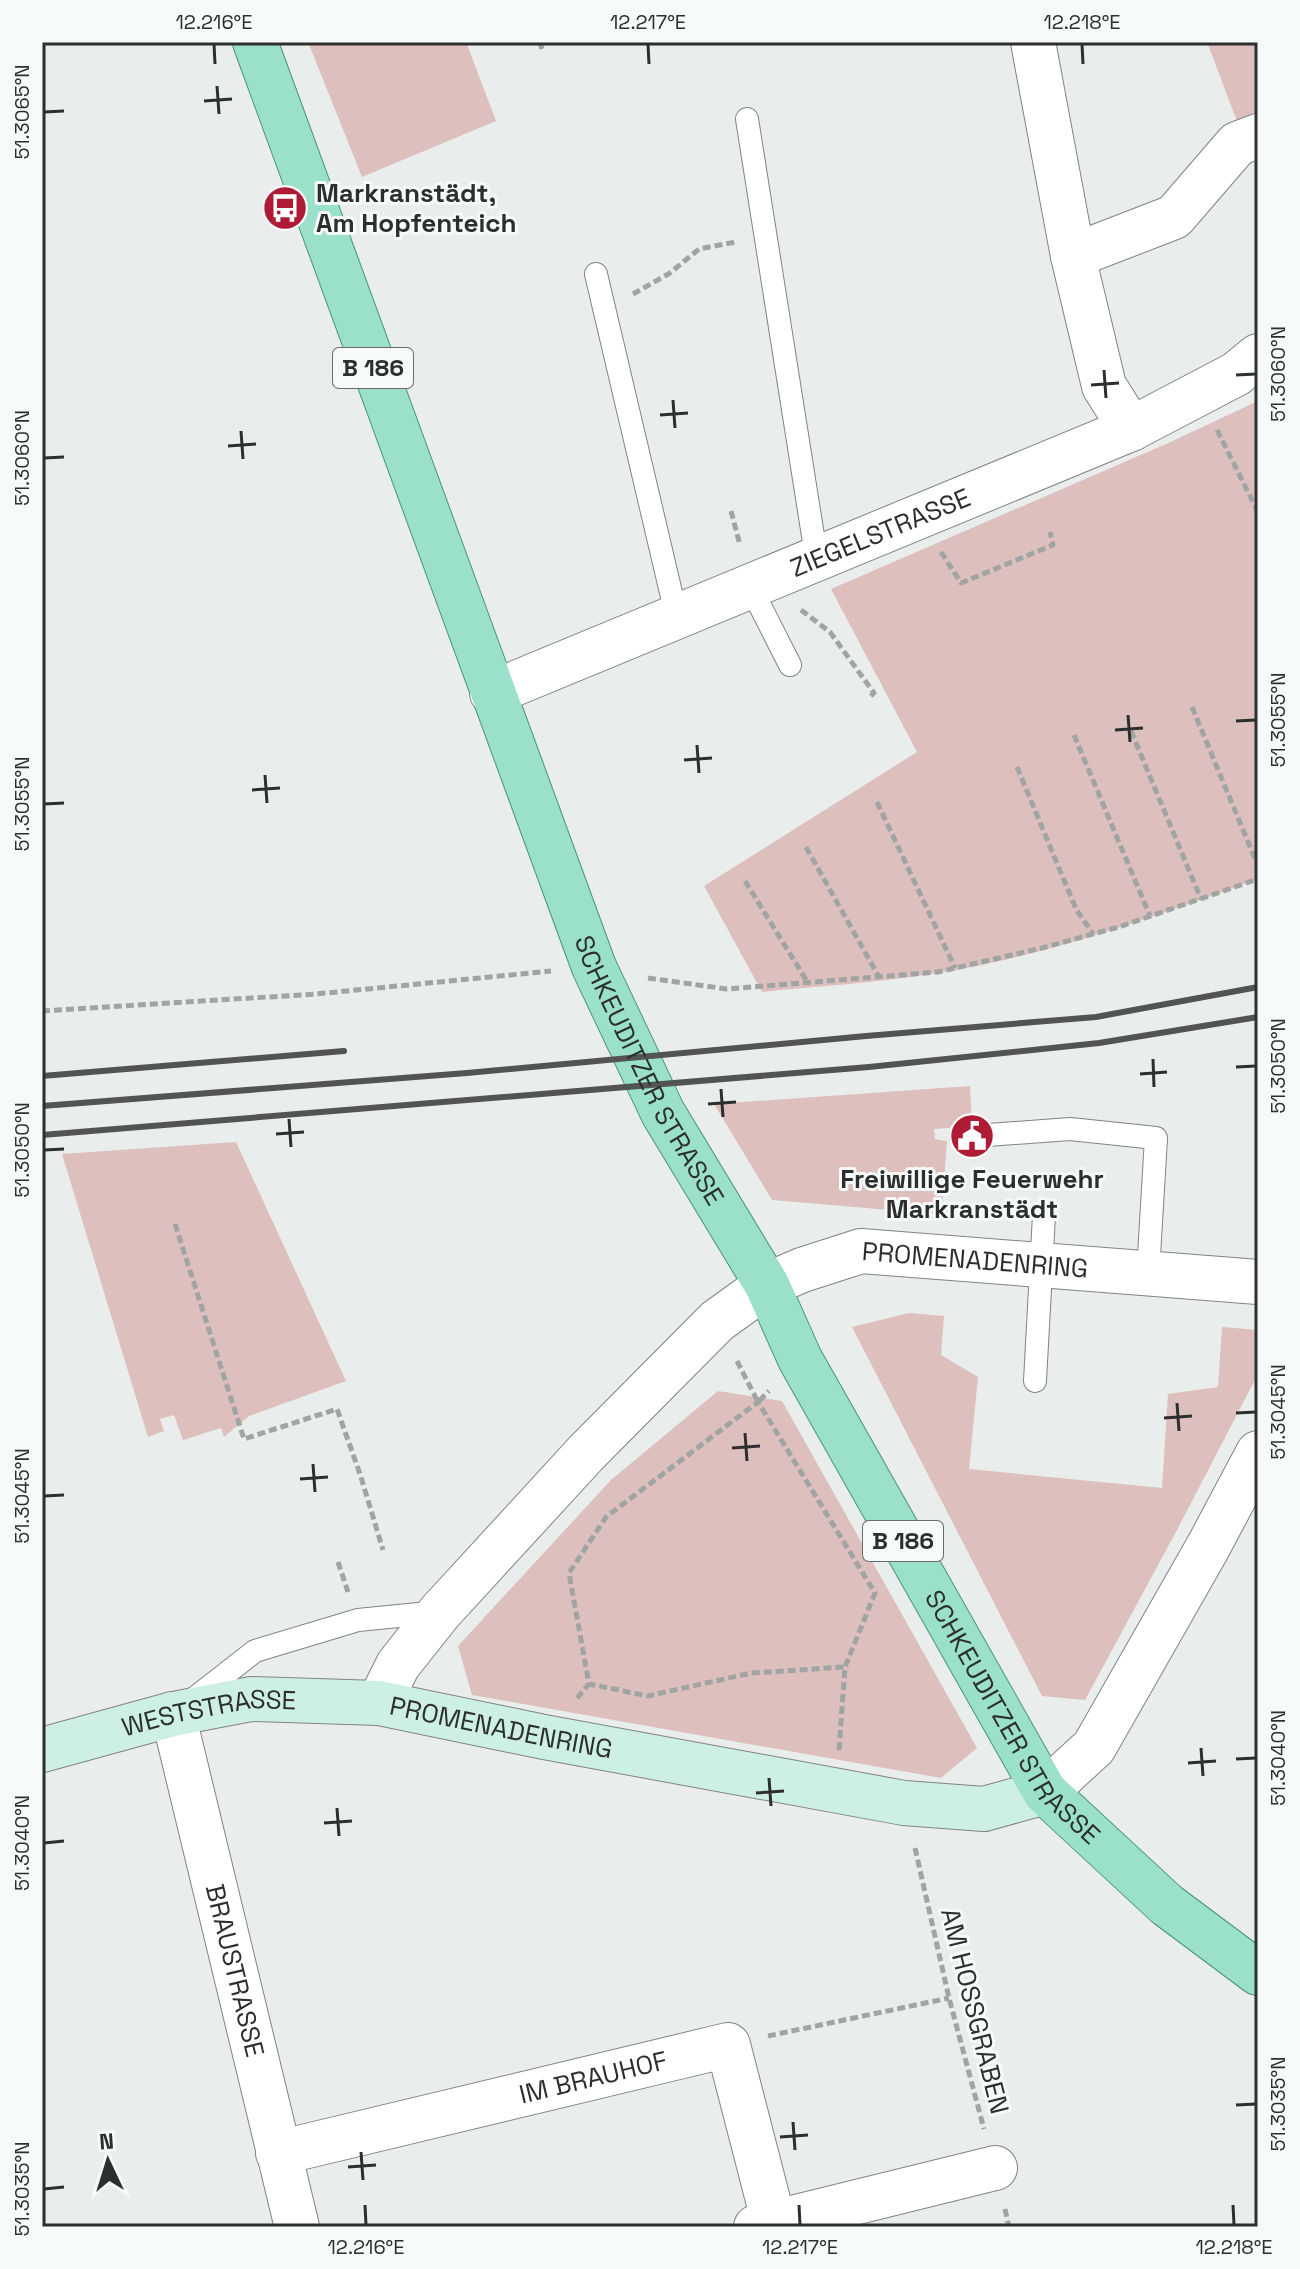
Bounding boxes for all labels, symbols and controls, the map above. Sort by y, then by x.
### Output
text: 12.216°E [175,9,253,35]
text: 12.217°E [610,9,686,35]
text: 12.218°E [1043,9,1121,35]
text: 51.3065°N [9,64,35,160]
place label: Markranstädt, Am Hopfenteich [316,176,517,240]
bus stop icon: Markranstädt, Am Hopfenteich [261,184,309,232]
text: 51.3060°N [1265,326,1291,422]
road number: B 186 [333,348,413,388]
text: 51.3060°N [9,410,35,506]
street label: ZIEGELSTRASSE [785,480,975,585]
text: 51.3055°N [1265,673,1291,767]
text: 51.3055°N [9,757,35,851]
street label: SCHKEUDITZER STRASSE [567,931,732,1211]
text: 51.3050°N [1265,1018,1291,1114]
text: 51.3050°N [9,1102,35,1198]
public building icon: Freiwillige Feuerwehr Markranstädt [948,1112,996,1160]
place label: Freiwillige Feuerwehr Markranstädt [840,1162,1104,1226]
street label: PROMENADENRING [861,1234,1089,1286]
text: 51.3045°N [1265,1364,1291,1460]
text: 51.3045°N [9,1448,35,1544]
road number: B 186 [863,1521,943,1561]
street label: SCHKEUDITZER STRASSE [917,1584,1107,1852]
street label: WESTSTRASSE [118,1682,297,1744]
street label: PROMENADENRING [387,1689,615,1766]
text: 51.3040°N [1265,1710,1291,1806]
text: 51.3040°N [9,1795,35,1891]
street label: BRAUSTRASSE [198,1881,272,2060]
street label: AM HOSSGRABEN [933,1905,1017,2117]
street label: IM BRAUHOF [516,2043,670,2112]
text: 51.3035°N [1265,2057,1291,2151]
north arrow [68,2121,148,2201]
text: N [98,2127,115,2156]
text: 51.3035°N [9,2142,35,2236]
text: 12.216°E [327,2234,405,2260]
text: 12.217°E [762,2234,838,2260]
text: 12.218°E [1195,2234,1273,2260]

